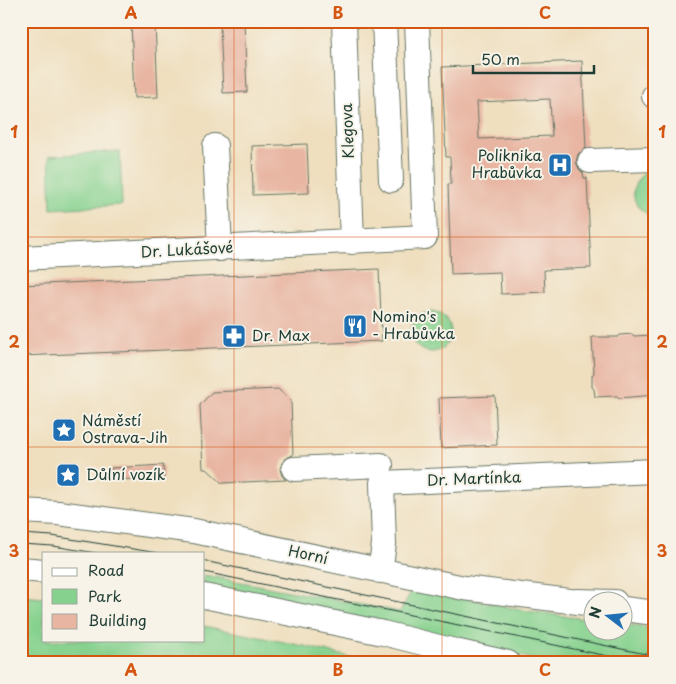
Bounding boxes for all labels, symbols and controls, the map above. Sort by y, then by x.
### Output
text: A [125,0,138,24]
text: B [333,0,344,24]
text: C [539,0,551,24]
scale bar [473,42,595,74]
text: 50 m [481,47,520,70]
street label: Klegova [334,102,359,159]
text: 1 [10,119,18,143]
text: 1 [658,119,666,143]
place label: Poliknika Hrabůvka [472,143,543,183]
hospital icon: Poliknika Hrabůvka [547,152,573,178]
street label: Dr. Lukášové [140,235,234,262]
place label: Nomino's - Hrabůvka [372,304,456,344]
restaurant icon: Nomino's - Hrabůvka [342,313,368,339]
pharmacy icon: Dr. Max [221,323,247,349]
place label: Dr. Max [252,323,310,346]
text: 2 [8,329,20,353]
text: 2 [656,329,668,353]
place label: Náměstí Ostrava-Jih [82,408,168,448]
place icon: Náměstí Ostrava-Jih [51,417,77,443]
place icon: Důlní vozík [55,462,81,488]
place label: Důlní vozík [86,462,166,485]
street label: Dr. Martínka [427,464,522,491]
text: 3 [9,538,19,562]
street label: Horní [286,538,331,569]
text: 3 [657,538,667,562]
legend [42,552,205,642]
text: Road [88,558,124,581]
text: Park [88,584,122,607]
north arrow [584,592,634,642]
text: N [583,604,607,621]
text: Building [88,608,147,631]
text: A [125,657,138,681]
text: B [333,657,344,681]
text: C [539,657,551,681]

